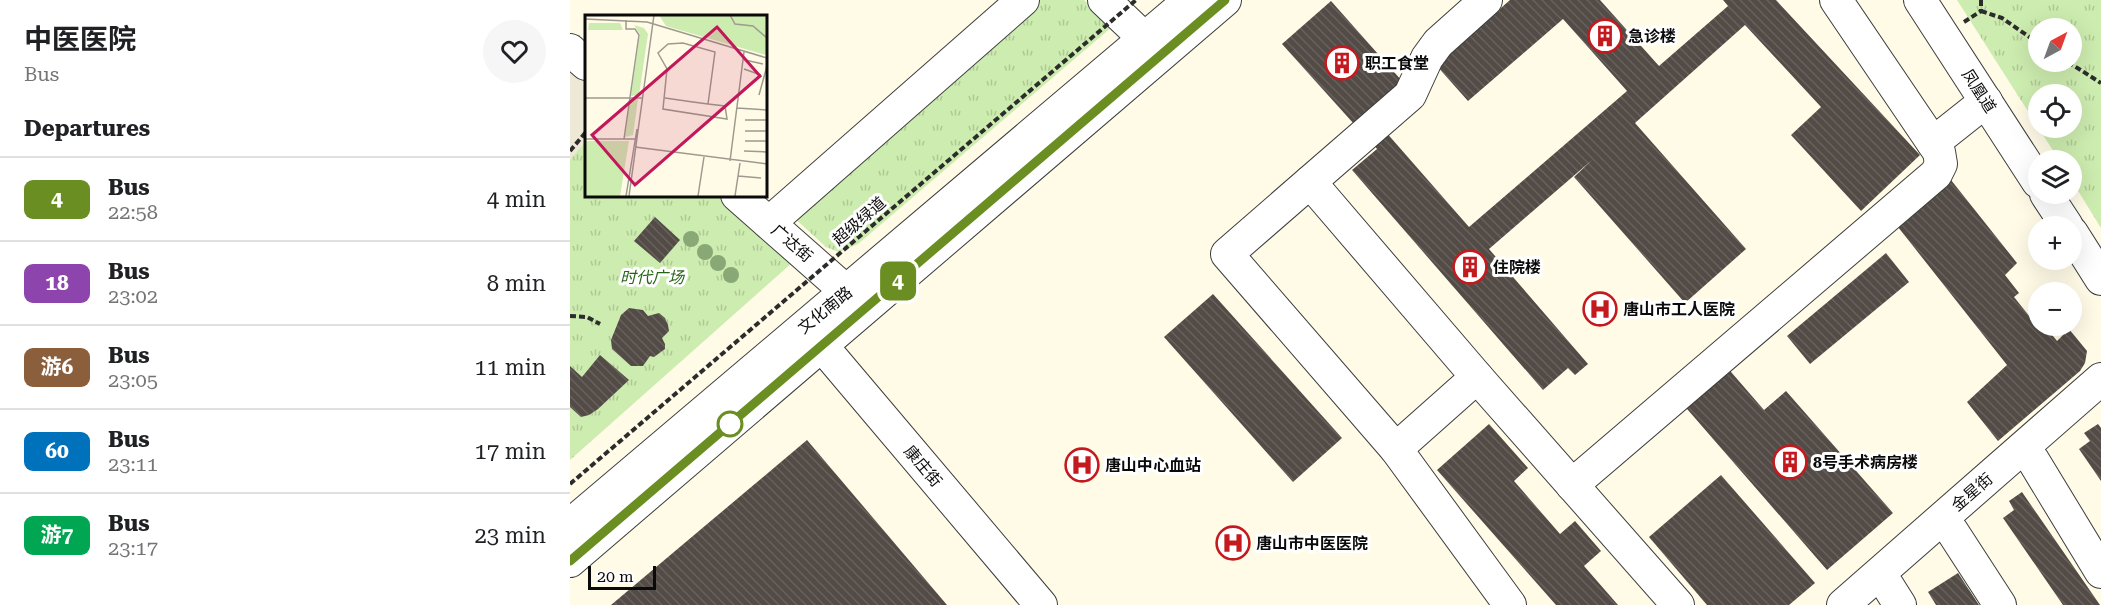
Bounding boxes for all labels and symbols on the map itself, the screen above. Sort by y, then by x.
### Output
inset map [585,15,766,196]
building icon: 急诊楼 [1587,18,1623,54]
north arrow [2028,18,2082,72]
place label: 急诊楼 [1628,27,1676,46]
building icon: 职工食堂 [1324,45,1360,81]
place label: 职工食堂 [1365,54,1429,73]
street label: 凤凰道 [1958,66,2000,116]
street label: 超级绿道 [829,193,889,249]
street label: 广达街 [768,220,816,266]
building icon: 住院楼 [1452,249,1488,285]
place label: 住院楼 [1493,258,1541,277]
line badge: 4 [878,262,918,300]
park label: 时代广场 [620,268,686,287]
street label: 文化南路 [794,282,856,338]
hospital icon: 唐山市工人医院 [1582,291,1618,327]
place label: 唐山市工人医院 [1623,300,1735,319]
unlabelled marker [717,411,743,437]
street label: 康庄街 [900,442,946,490]
building icon: 8号手术病房楼 [1772,444,1808,480]
hospital icon: 唐山中心血站 [1064,447,1100,483]
place label: 8号手术病房楼 [1813,453,1918,472]
place label: 唐山中心血站 [1105,456,1201,475]
street label: 金星街 [1948,469,1996,515]
hospital icon: 唐山市中医医院 [1215,525,1251,561]
place label: 唐山市中医医院 [1256,534,1368,553]
scale bar [588,563,656,590]

